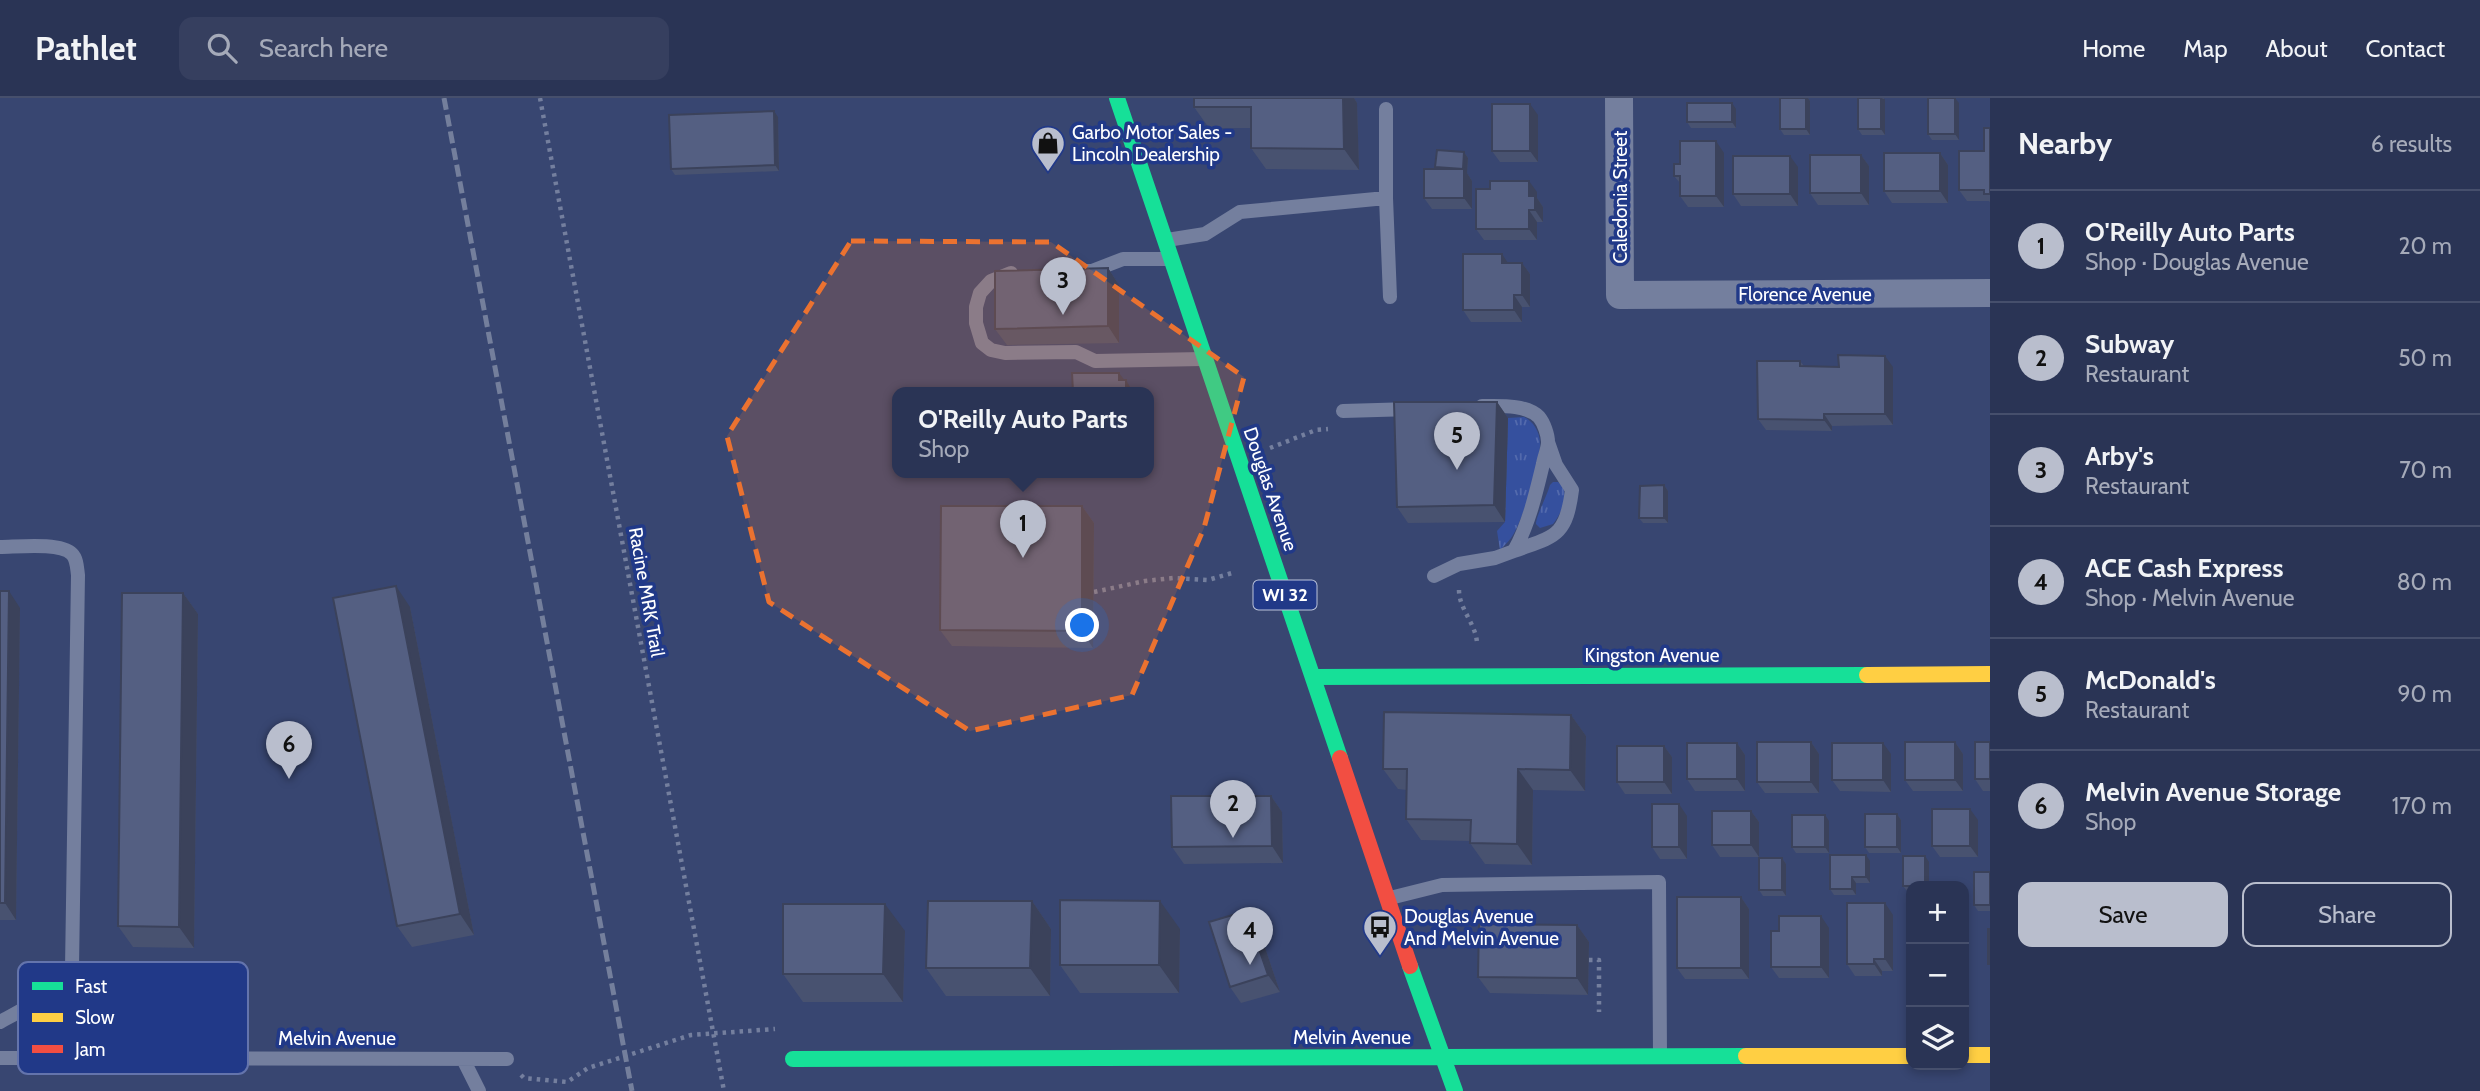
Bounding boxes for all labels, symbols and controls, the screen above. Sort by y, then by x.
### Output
search box [179,17,669,80]
text: Pathlet [35,28,137,68]
icon: search [203,29,241,67]
text: Search here [259,32,388,64]
text: Home [2082,34,2145,63]
text: Map [2183,34,2228,63]
text: About [2266,34,2328,63]
text: Contact [2366,34,2445,63]
place label: Garbo Motor Sales - Lincoln Dealership [1072,121,1232,166]
shop icon: Garbo Motor Sales - Lincoln Dealership [1029,124,1067,173]
text: Nearby [2018,125,2112,162]
street label: Caledonia Street [1609,130,1632,263]
text: 6 results [2371,130,2452,158]
text: O'Reilly Auto Parts [2085,216,2295,248]
text: 1 [2037,232,2045,260]
text: 20 m [2399,232,2452,260]
text: Shop · Douglas Avenue [2085,248,2309,276]
pin: 3 [1040,257,1086,315]
street label: Florence Avenue [1738,283,1872,306]
text: Subway [2085,328,2174,360]
text: 2 [2035,344,2047,372]
text: 50 m [2398,344,2452,372]
text: Restaurant [2085,360,2189,388]
popup [892,387,1154,478]
text: O'Reilly Auto Parts [918,403,1128,435]
pin: 5 [1434,412,1480,470]
street label: Douglas Avenue [1239,424,1303,554]
text: Shop [918,435,969,463]
text: Arby's [2085,440,2154,472]
text: 3 [2035,456,2047,484]
text: 70 m [2399,456,2452,484]
text: Restaurant [2085,472,2189,500]
pin: 1 [1000,500,1046,558]
street label: Racine MRK Trail [624,525,669,659]
text: ACE Cash Express [2085,552,2284,584]
text: 4 [2034,568,2048,596]
text: 80 m [2397,568,2452,596]
road number: WI 32 [1254,580,1316,610]
text: Shop · Melvin Avenue [2085,584,2295,612]
your location [1065,608,1099,642]
street label: Kingston Avenue [1584,644,1720,667]
text: McDonald's [2085,664,2216,696]
text: 5 [2035,680,2047,708]
text: 90 m [2398,680,2452,708]
text: Restaurant [2085,696,2189,724]
pin: 6 [266,721,312,779]
text: Melvin Avenue Storage [2085,776,2341,808]
pin: 2 [1210,780,1256,838]
text: 6 [2035,792,2047,820]
text: 170 m [2392,792,2452,820]
text: Shop [2085,808,2136,836]
map controls [1906,881,1969,1070]
button: + [1906,881,1969,944]
button: Save [2018,882,2228,947]
button: Share [2242,882,2452,947]
place label: Douglas Avenue And Melvin Avenue [1404,905,1559,950]
pin: 4 [1227,907,1273,965]
bus stop icon: Douglas Avenue And Melvin Avenue [1361,908,1399,957]
button: − [1906,944,1969,1007]
legend [18,962,248,1074]
text: Fast [75,975,108,998]
text: Slow [75,1006,115,1029]
button: layers [1906,1007,1969,1070]
street label: Melvin Avenue [1293,1026,1411,1049]
street label: Melvin Avenue [278,1027,396,1050]
text: Jam [74,1038,105,1061]

